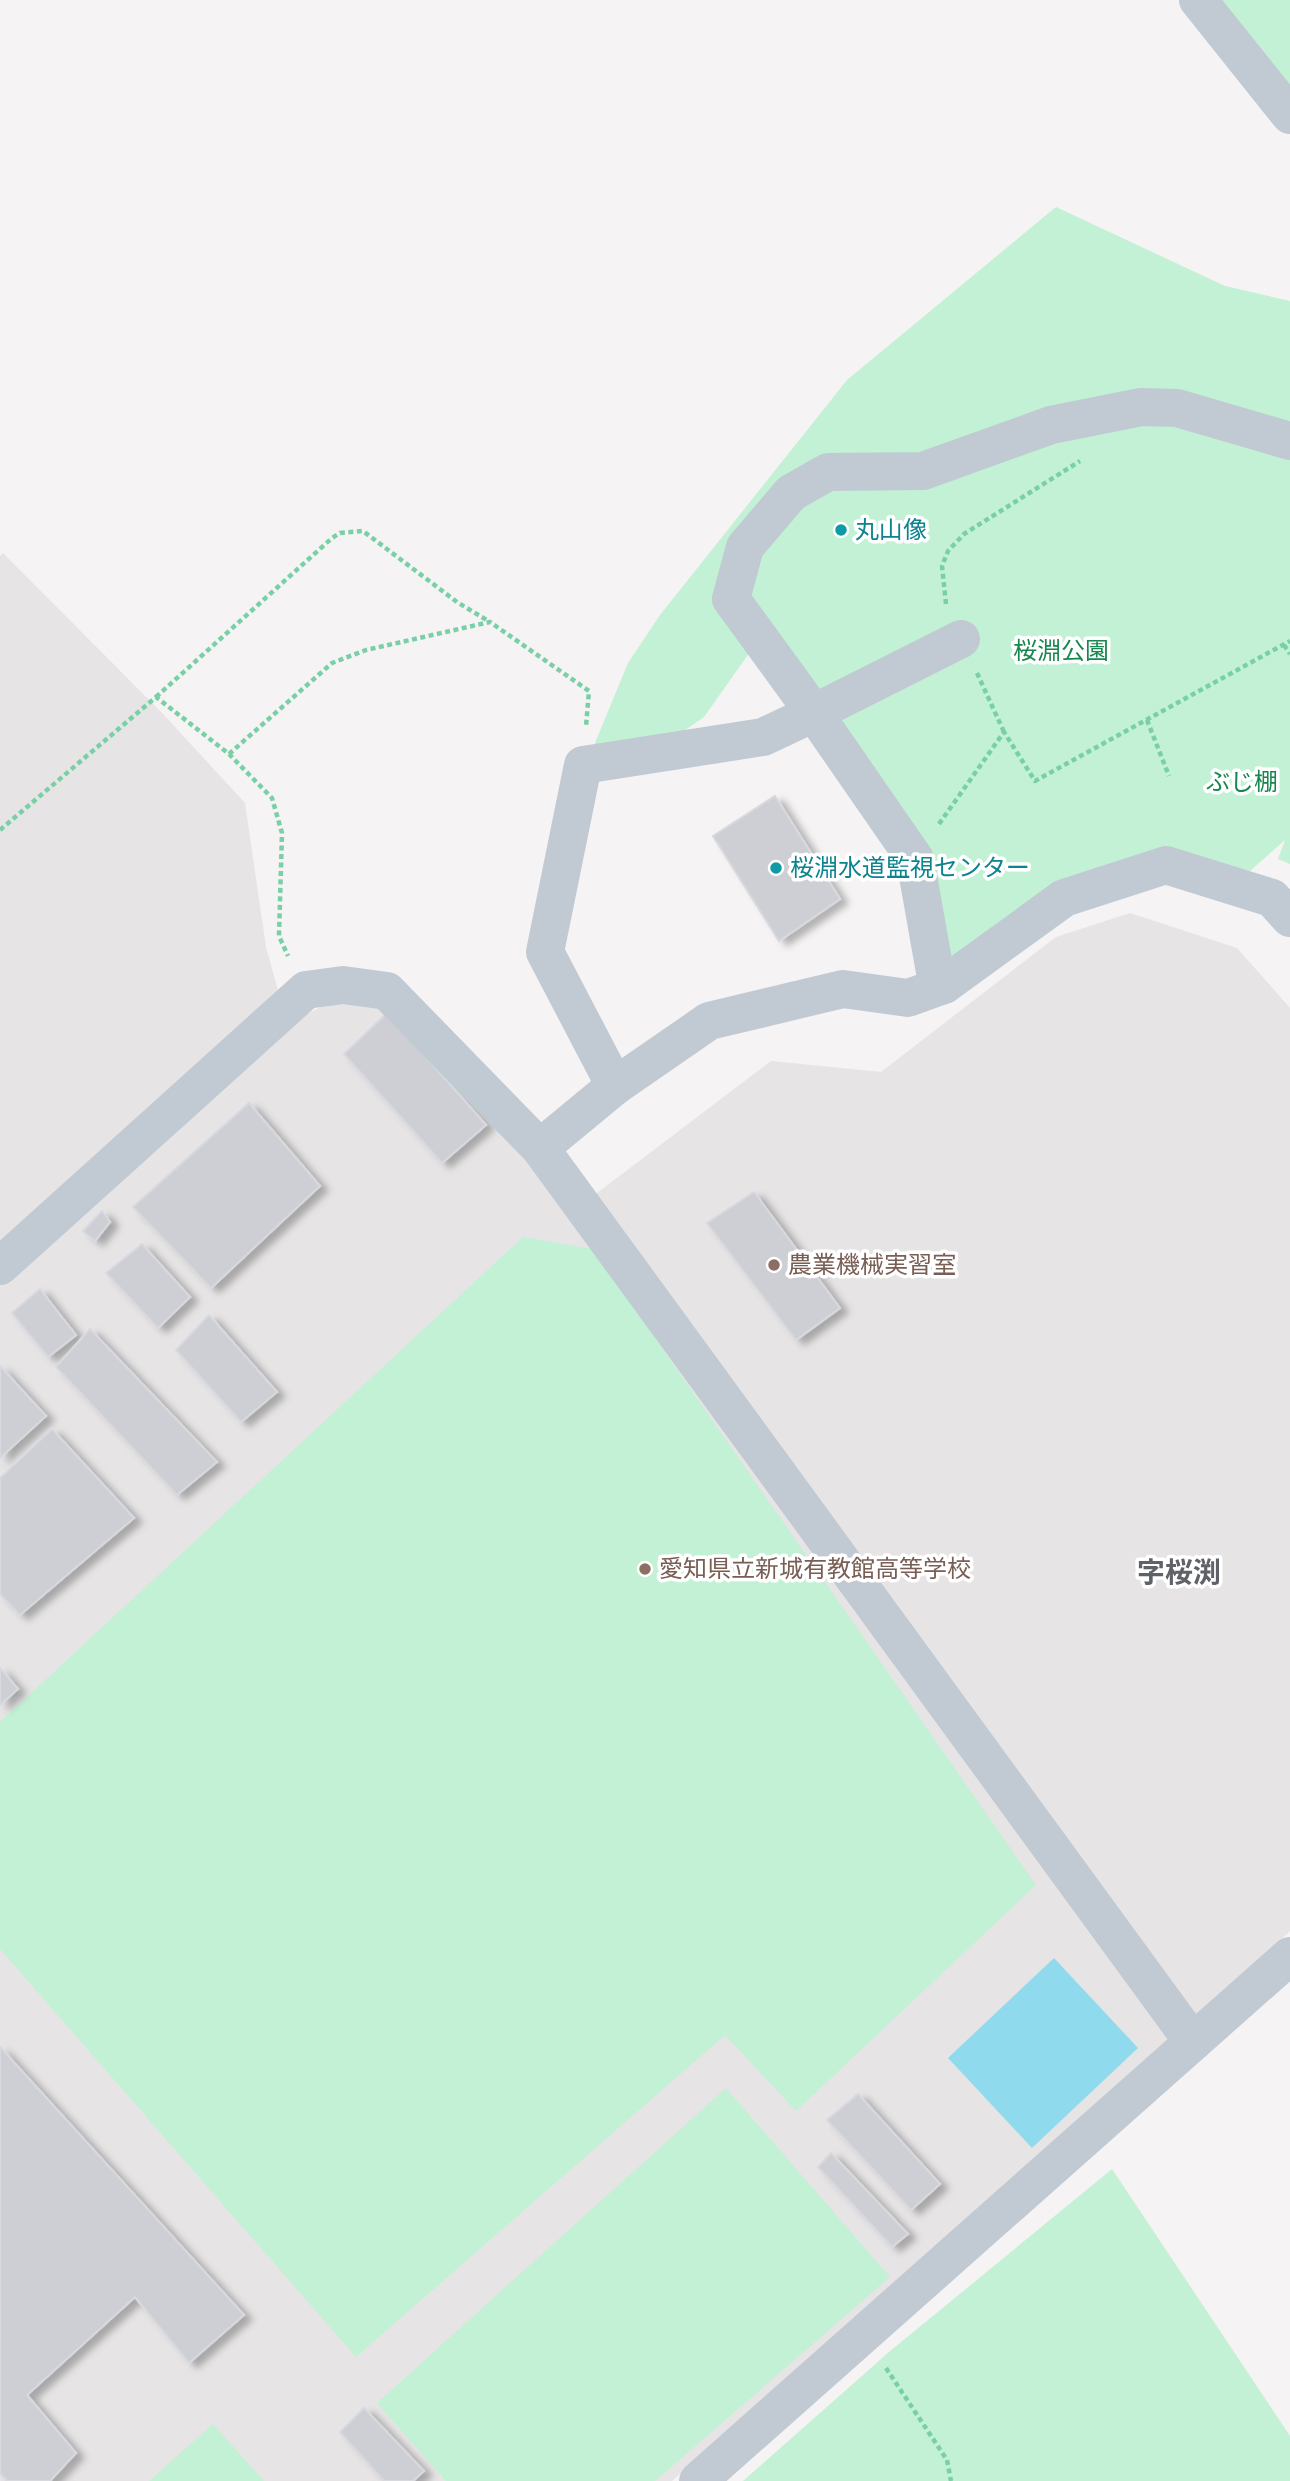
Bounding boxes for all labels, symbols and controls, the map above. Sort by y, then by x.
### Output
place label: 丸山像 [855,511,927,547]
marker: 丸山像 [833,522,849,538]
park label: 桜淵公園 [1013,632,1109,668]
park label: ぶじ棚 [1206,763,1278,799]
place label: 桜淵水道監視センター [790,849,1030,885]
marker: 桜淵水道監視センター [768,860,784,876]
place label: 農業機械実習室 [788,1246,956,1282]
marker: 農業機械実習室 [766,1257,782,1273]
place label: 愛知県立新城有教館高等学校 [659,1550,971,1586]
district label: 字桜渕 [1137,1550,1221,1593]
marker: 愛知県立新城有教館高等学校 [637,1561,653,1577]

